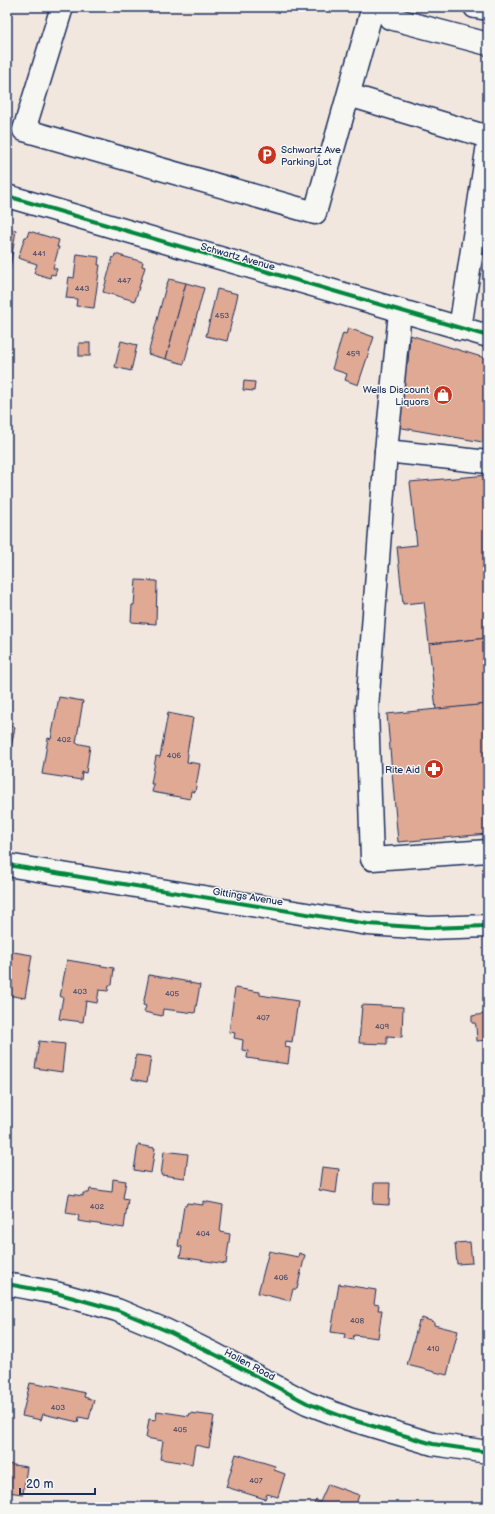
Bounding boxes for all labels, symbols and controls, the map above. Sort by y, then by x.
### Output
parking icon: Schwartz Ave Parking Lot [256,144,278,166]
place label: Schwartz Ave Parking Lot [281,144,341,168]
street label: Schwartz Avenue [199,241,276,273]
house number: 441 [33,249,45,258]
house number: 447 [117,276,131,285]
house number: 443 [75,284,89,293]
house number: 453 [215,311,229,320]
house number: 459 [346,349,360,358]
place label: Wells Discount Liquors [363,384,429,408]
shop icon: Wells Discount Liquors [432,384,454,406]
house number: 402 [57,735,71,744]
house number: 406 [167,751,181,760]
pharmacy icon: Rite Aid [423,758,445,780]
place label: Rite Aid [385,764,420,776]
street label: Gittings Avenue [212,886,284,908]
house number: 403 [73,987,87,996]
house number: 405 [165,989,179,998]
house number: 407 [256,1013,270,1022]
house number: 409 [375,1022,389,1031]
house number: 402 [90,1202,104,1211]
house number: 404 [196,1229,210,1238]
house number: 406 [274,1273,288,1282]
house number: 408 [350,1316,364,1325]
house number: 410 [427,1344,440,1353]
street label: Hollen Road [222,1346,277,1383]
house number: 403 [51,1403,65,1412]
house number: 405 [173,1425,187,1434]
scale bar [20,1470,95,1496]
house number: 407 [249,1476,263,1485]
text: 20 m [26,1477,53,1492]

